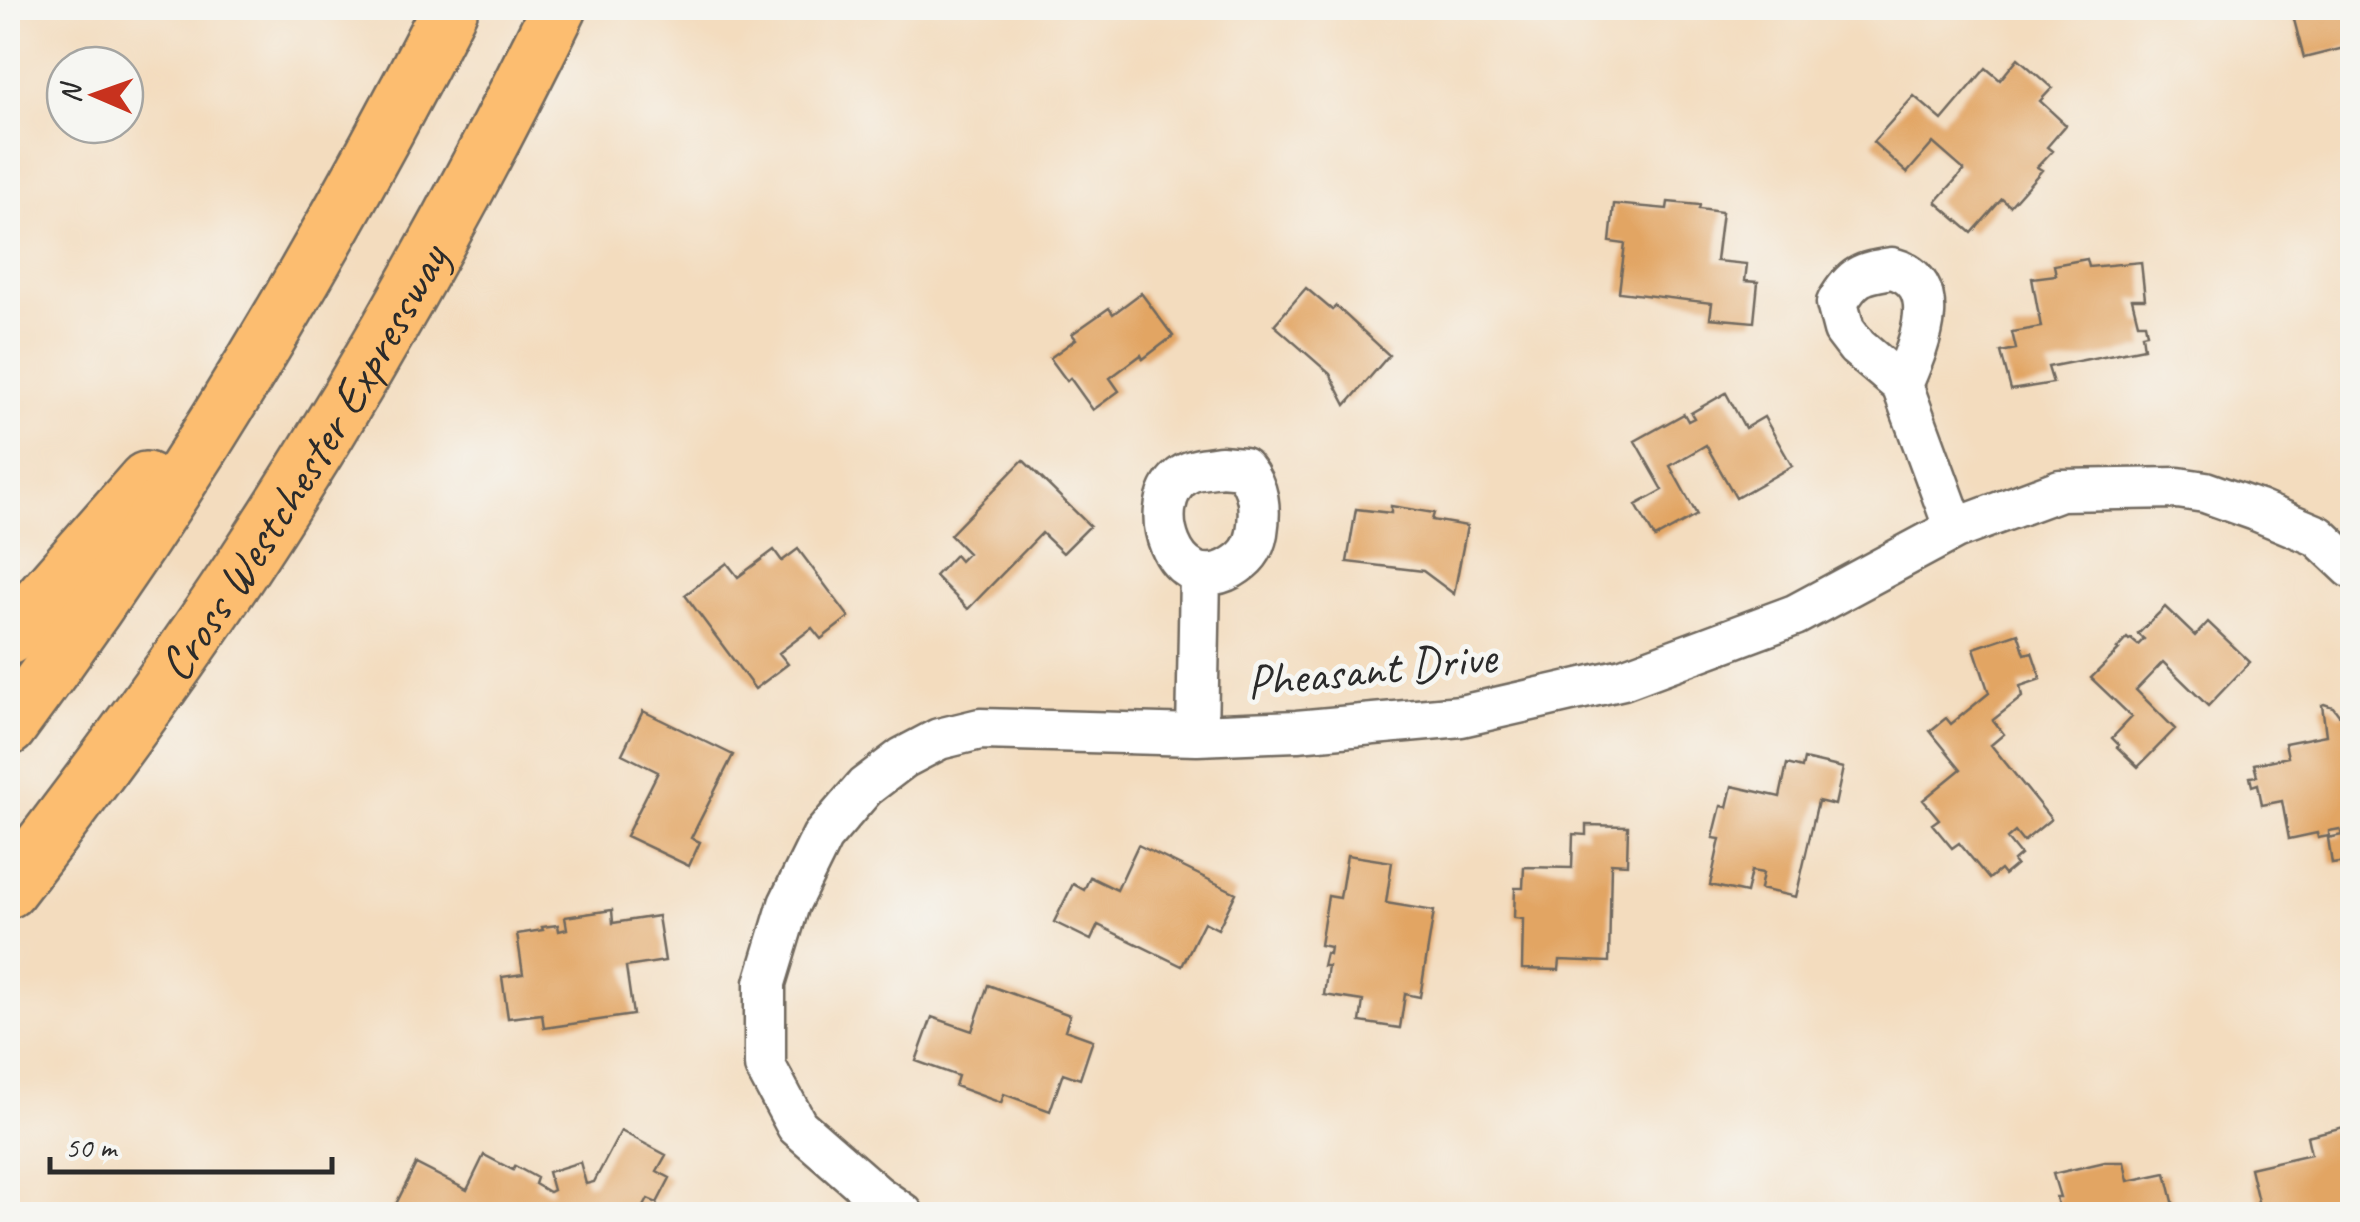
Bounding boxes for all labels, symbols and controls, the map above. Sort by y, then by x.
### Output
north arrow [45,45,145,145]
text: N [53,80,88,103]
street label: Cross Westchester Expressway [145,231,463,692]
street label: Pheasant Drive [1243,626,1502,712]
scale bar [50,1112,332,1174]
text: 50 m [65,1128,118,1166]

